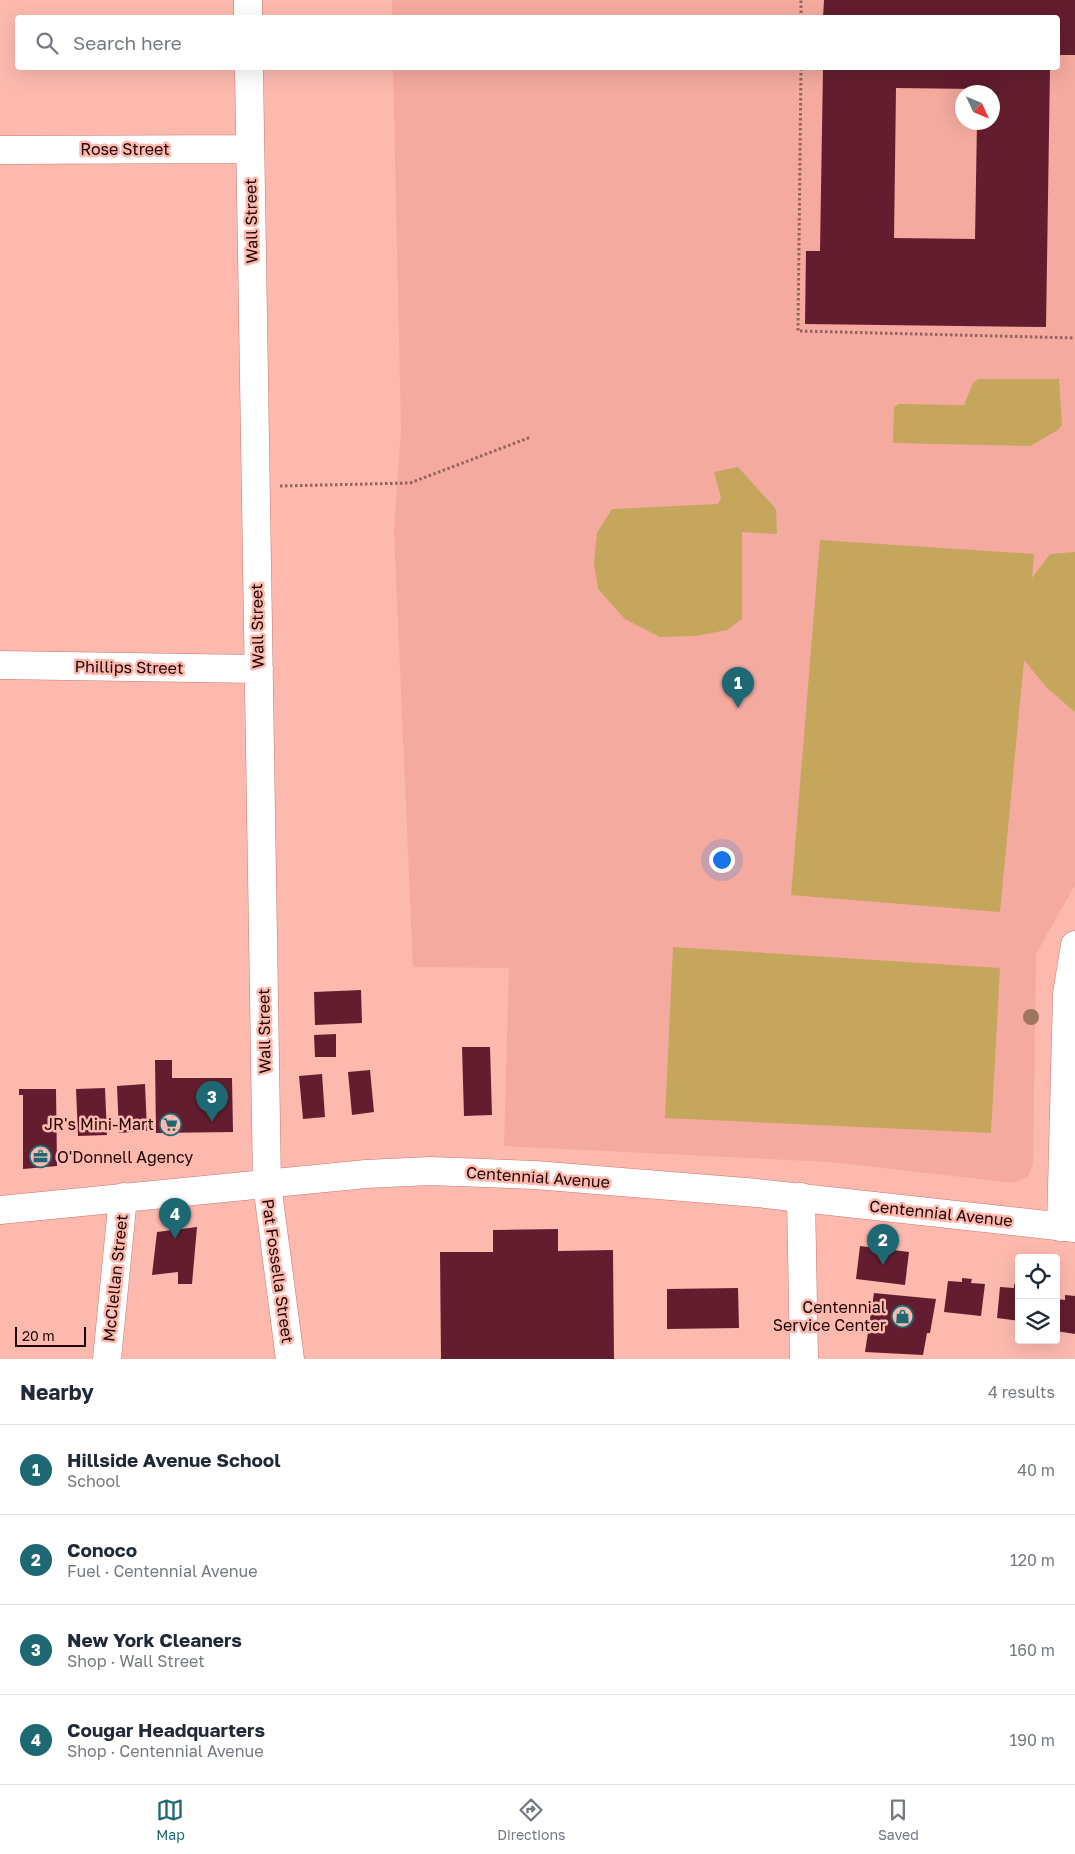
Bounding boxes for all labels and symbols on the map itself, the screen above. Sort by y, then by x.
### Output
north arrow [955,85,1000,130]
street label: Rose Street [80,139,170,159]
street label: Wall Street [240,178,262,264]
street label: Wall Street [246,583,268,669]
street label: Phillips Street [74,656,184,678]
pin: 1 [722,667,754,708]
your location [709,847,735,873]
street label: Wall Street [253,988,275,1074]
pin: 3 [196,1081,228,1122]
supermarket icon: JR's Mini-Mart [158,1112,182,1136]
place label: JR's Mini-Mart [44,1114,154,1134]
office icon: O'Donnell Agency [29,1145,53,1169]
place label: O'Donnell Agency [57,1147,193,1167]
street label: Centennial Avenue [465,1162,611,1192]
street label: Centennial Avenue [868,1196,1014,1230]
pin: 4 [159,1198,191,1239]
street label: Pat Fossella Street [258,1198,298,1344]
street label: McClellan Street [98,1213,132,1343]
pin: 2 [867,1224,899,1265]
place label: Centennial Service Center [773,1297,886,1335]
shop icon: Centennial Service Center [890,1304,914,1328]
scale bar [15,1324,86,1347]

